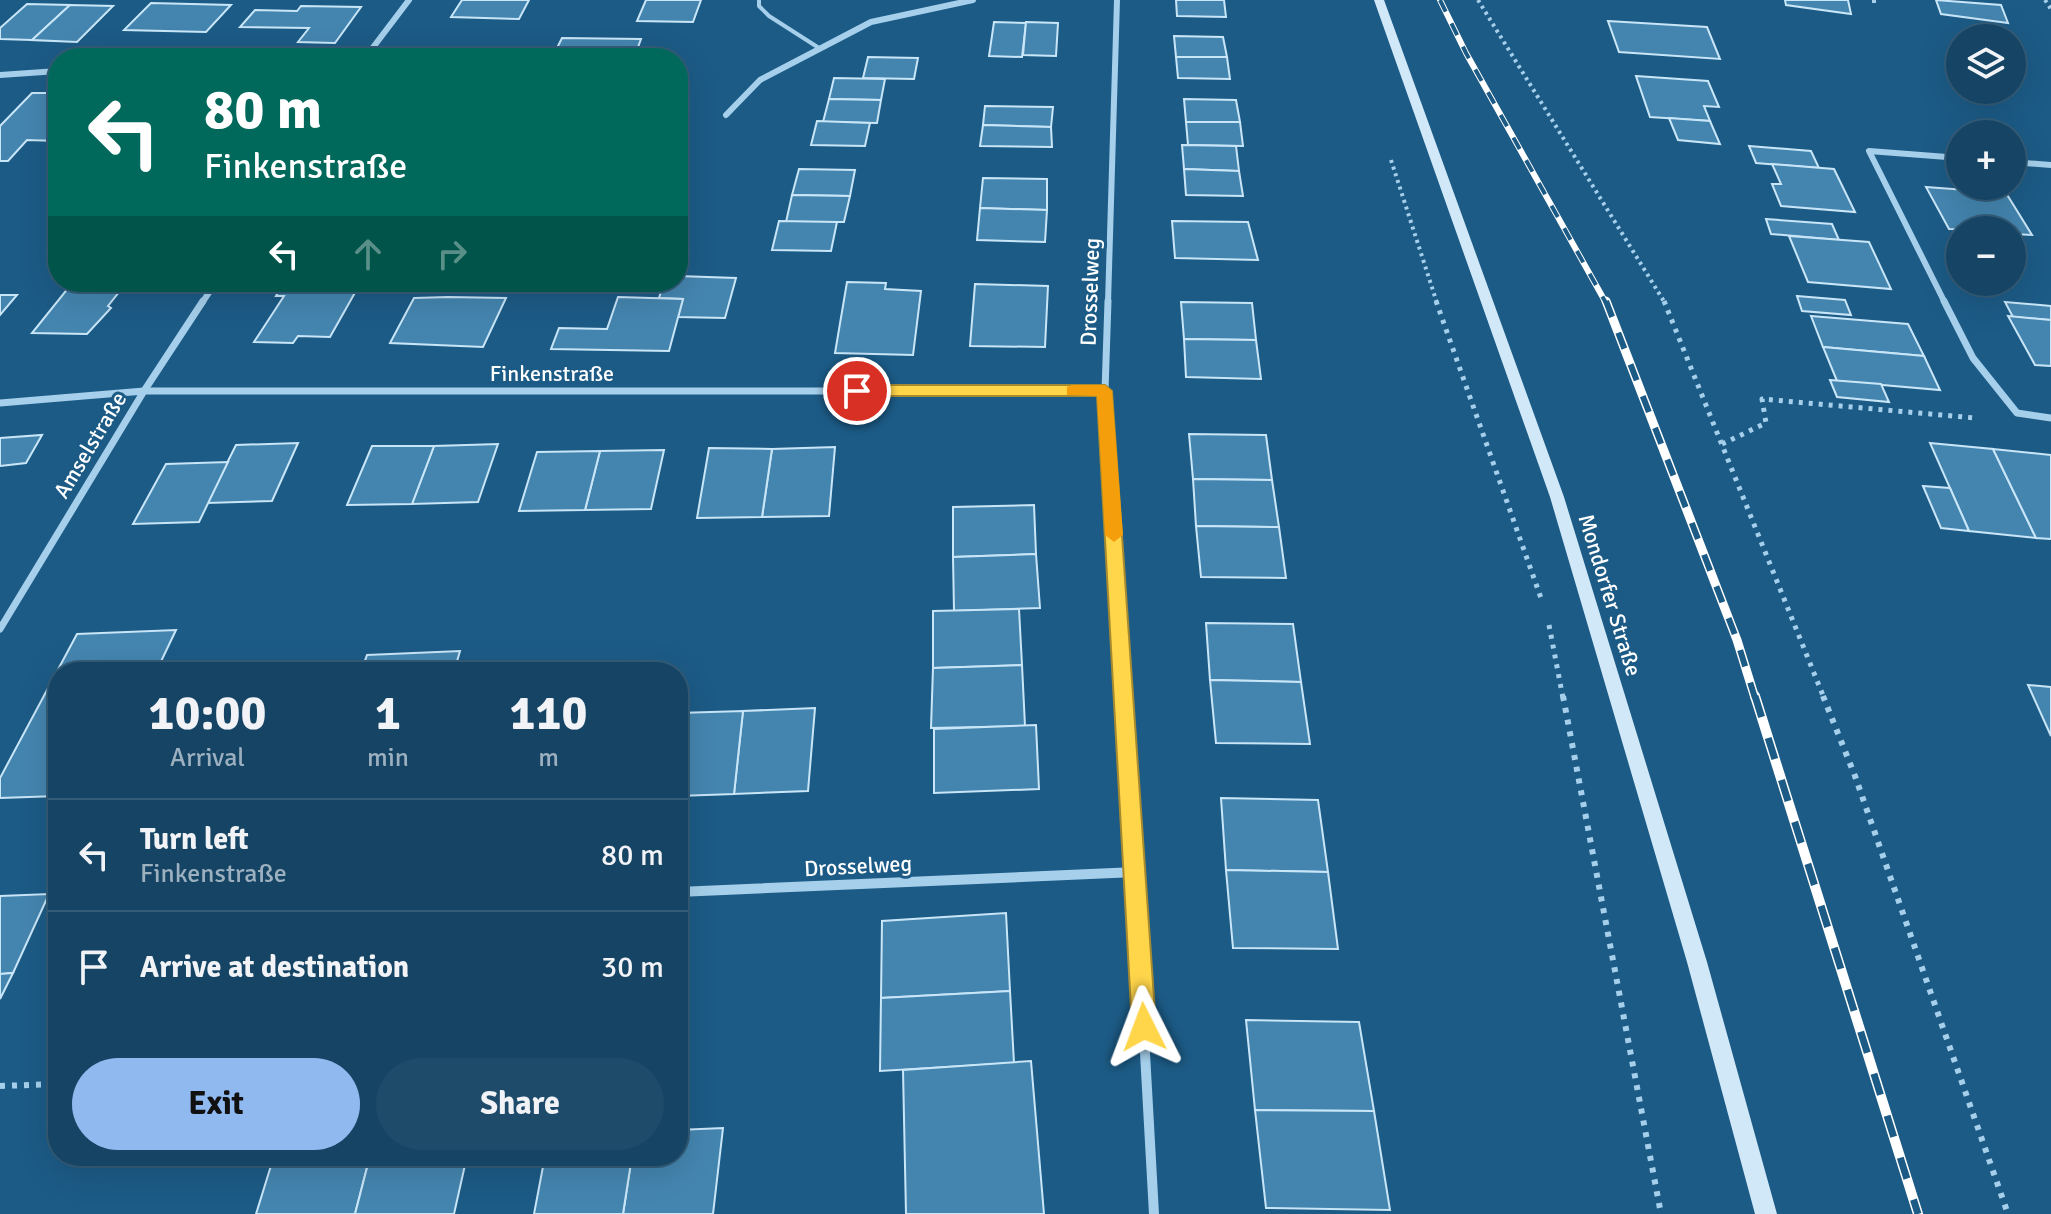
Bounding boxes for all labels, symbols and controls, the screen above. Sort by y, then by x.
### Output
map controls [1946,24,2026,296]
button: layers [1946,24,2026,104]
text: 80 m [204,75,322,144]
icon: left [72,80,176,184]
button: + [1946,120,2026,200]
text: Finkenstraße [204,144,407,189]
button: − [1946,216,2026,296]
icon: left [262,232,306,276]
icon: ahead [346,232,390,276]
icon: right [430,232,474,276]
street label: Drosselweg [1075,237,1105,347]
pin [823,357,891,425]
street label: Finkenstraße [490,360,614,387]
icon: arrive [835,369,879,413]
street label: Amselstraße [48,387,132,503]
street label: Mondorfer Straße [1573,511,1647,679]
text: 10:00 [149,684,266,743]
text: 1 [375,684,401,743]
text: 110 [510,684,587,743]
text: Arrival [170,742,245,774]
text: min [367,742,409,774]
text: m [538,742,559,774]
text: Turn left [140,821,249,858]
icon: left [72,833,116,877]
text: 80 m [601,837,664,874]
street label: Drosselweg [803,850,913,882]
text: Finkenstraße [140,858,287,890]
icon: arrive [72,945,116,989]
text: Arrive at destination [140,949,409,986]
text: 30 m [601,949,664,986]
position arrow [1102,985,1186,1069]
button: Exit [72,1058,360,1150]
button: Share [376,1058,664,1150]

